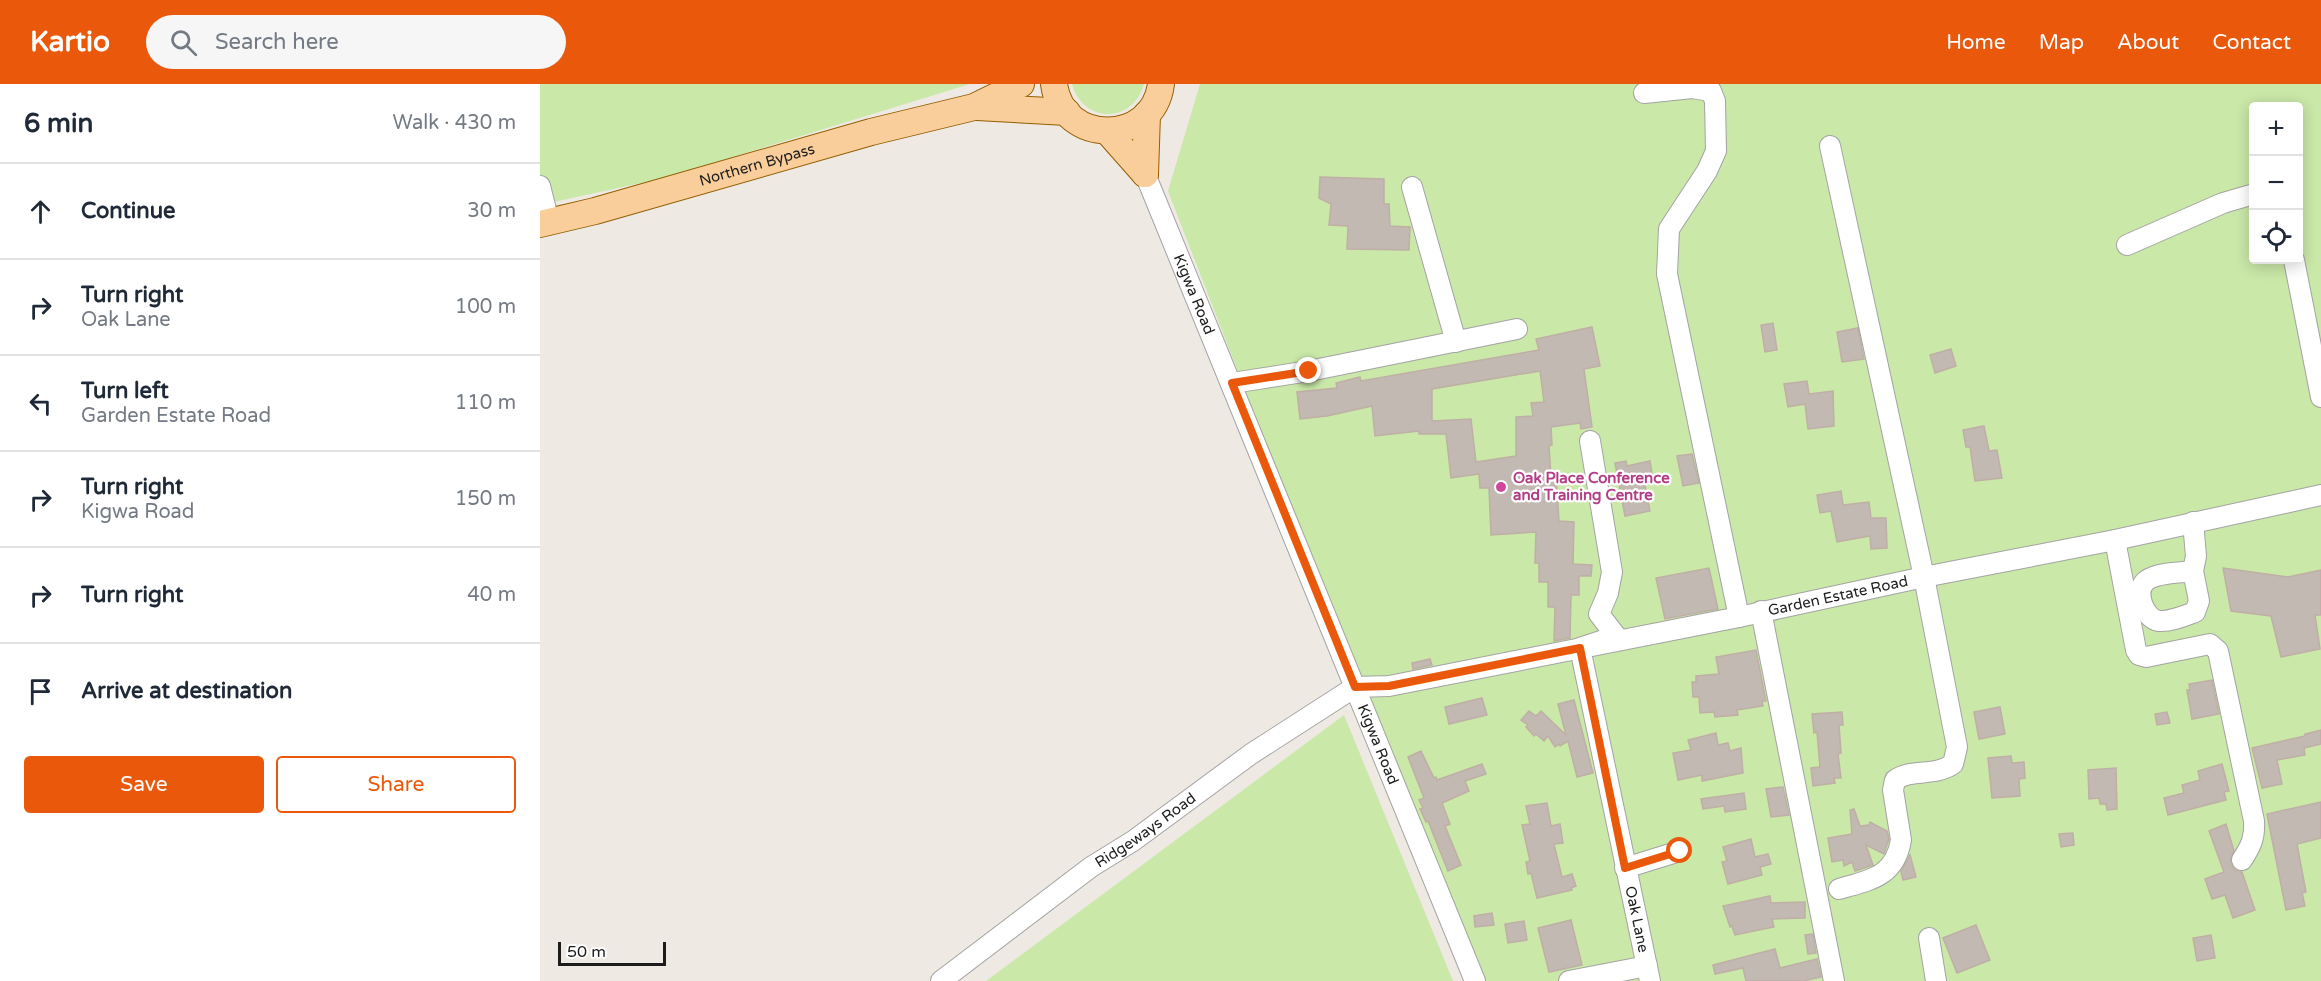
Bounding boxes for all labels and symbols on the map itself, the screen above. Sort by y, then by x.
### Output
street label: Northern Bypass [697,140,817,190]
street label: Kigwa Road [1170,252,1219,337]
route end [1295,357,1321,383]
place label: Oak Place Conference and Training Centre [1513,469,1670,505]
marker: Oak Place Conference and Training Centre [1494,480,1508,494]
street label: Garden Estate Road [1766,572,1910,620]
street label: Kigwa Road [1354,701,1403,787]
street label: Ridgeways Road [1092,789,1199,871]
route start [1666,837,1692,863]
street label: Oak Lane [1621,884,1653,954]
scale bar [558,939,666,966]

